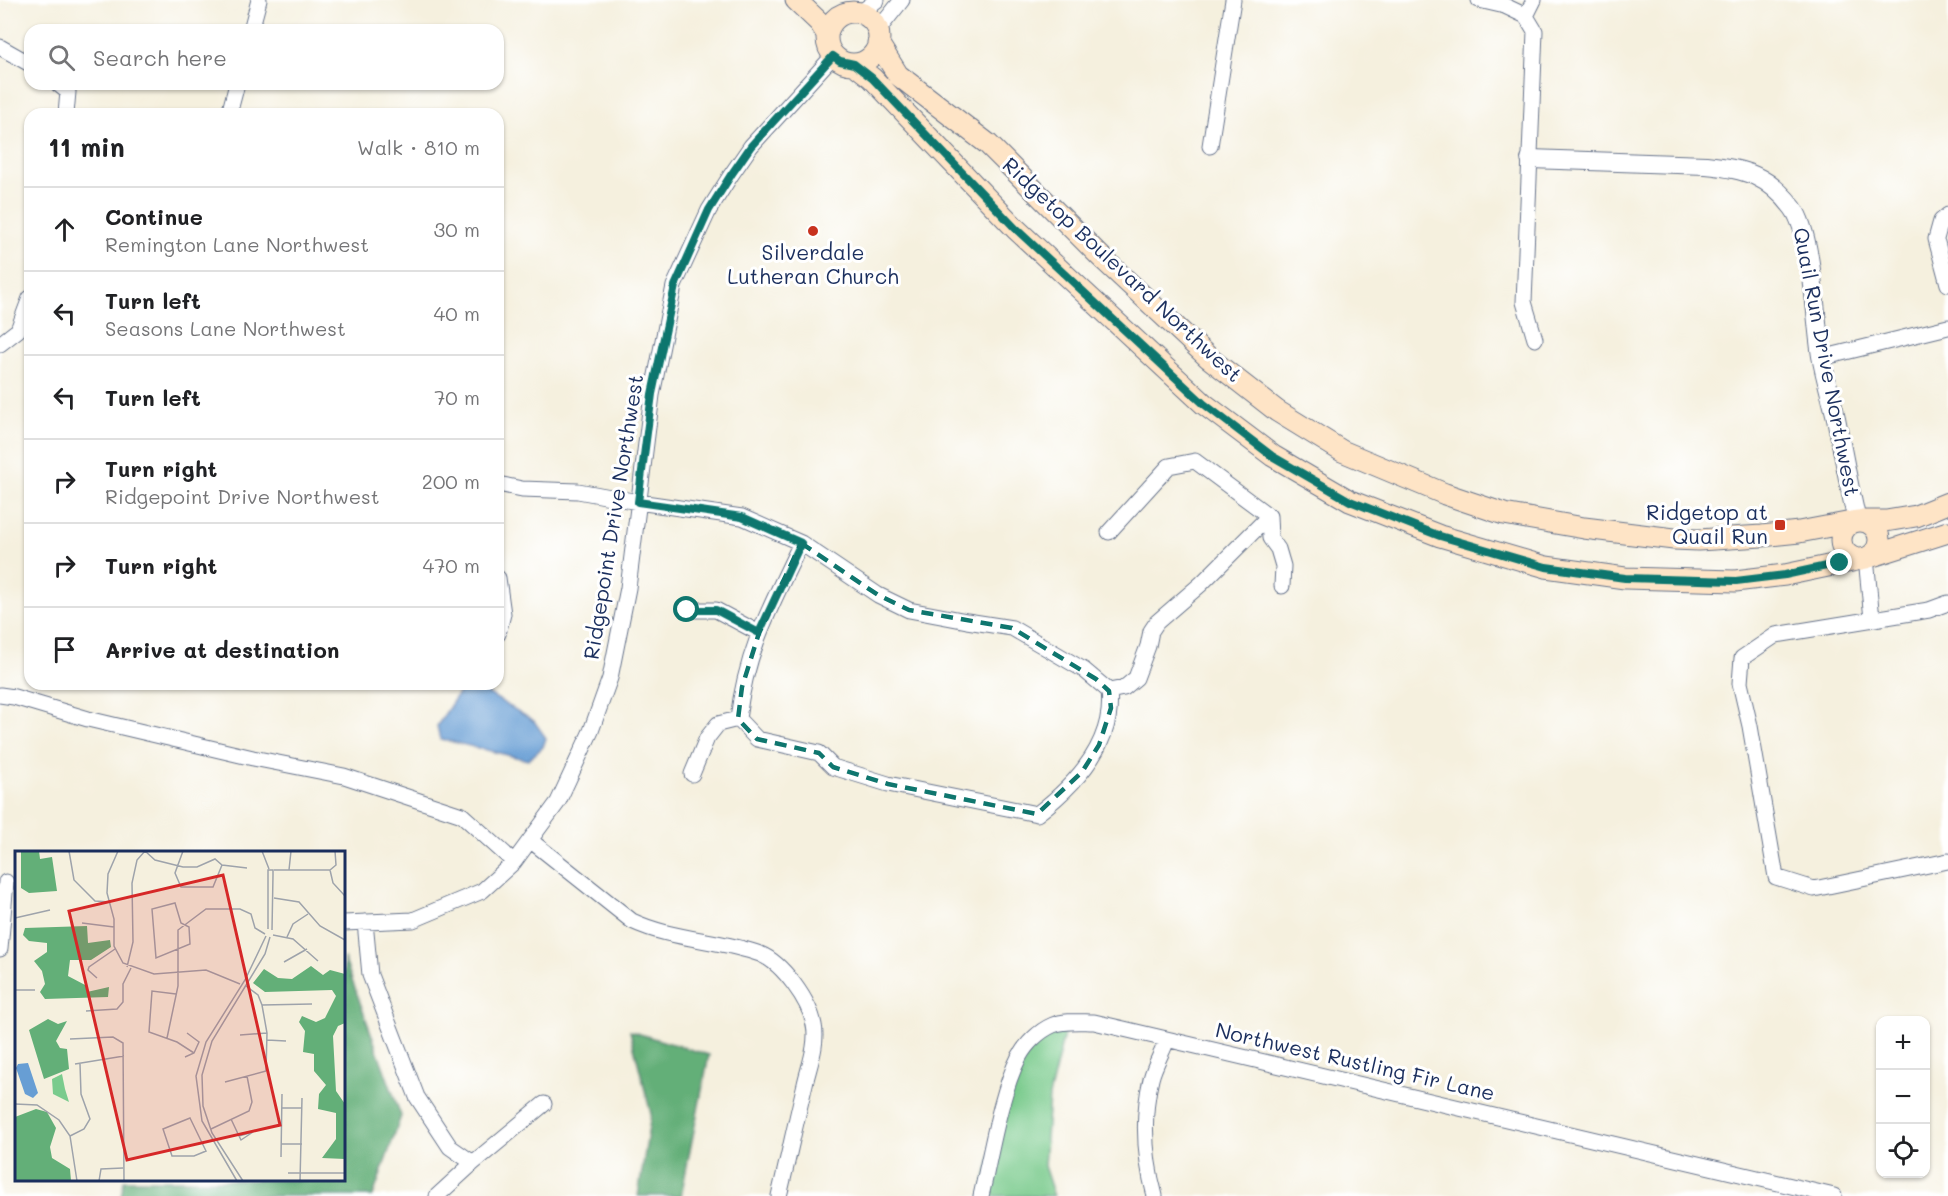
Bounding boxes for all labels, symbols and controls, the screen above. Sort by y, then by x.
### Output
search box [24,24,504,90]
icon: search [45,41,78,74]
text: Search here [93,43,227,72]
text: 11 min [48,130,125,164]
text: Walk · 810 m [357,134,480,160]
street label: Ridgetop Boulevard Northwest [997,151,1249,387]
text: Continue [105,202,203,231]
icon: ahead [48,213,81,246]
text: 30 m [434,216,480,242]
marker: Silverdale Lutheran Church [806,224,820,238]
street label: Quail Run Drive Northwest [1788,225,1867,498]
text: Remington Lane Northwest [105,231,369,257]
place label: Silverdale Lutheran Church [727,238,899,289]
text: Turn left [105,286,201,315]
icon: left [48,297,81,330]
text: 40 m [434,300,480,326]
text: Seasons Lane Northwest [105,315,346,341]
street label: Ridgepoint Drive Northwest [577,372,648,661]
icon: left [48,381,81,414]
text: Turn left [105,383,201,412]
text: 70 m [434,384,480,410]
text: Turn right [105,454,217,483]
icon: right [48,465,81,498]
text: 200 m [422,468,480,494]
text: Ridgepoint Drive Northwest [105,483,380,509]
place label: Ridgetop at Quail Run [1646,498,1768,549]
marker: Ridgetop at Quail Run [1773,518,1787,532]
icon: right [48,549,81,582]
route end [1826,549,1852,575]
text: Turn right [105,551,217,580]
text: 470 m [422,552,480,578]
route start [673,596,699,622]
icon: arrive [48,633,81,666]
text: Arrive at destination [105,635,340,664]
inset map [15,851,345,1181]
street label: Northwest Rustling Fir Lane [1213,1015,1498,1106]
map controls [1876,1016,1930,1178]
button: + [1876,1016,1930,1070]
button: − [1876,1070,1930,1124]
button: locate [1876,1124,1930,1178]

